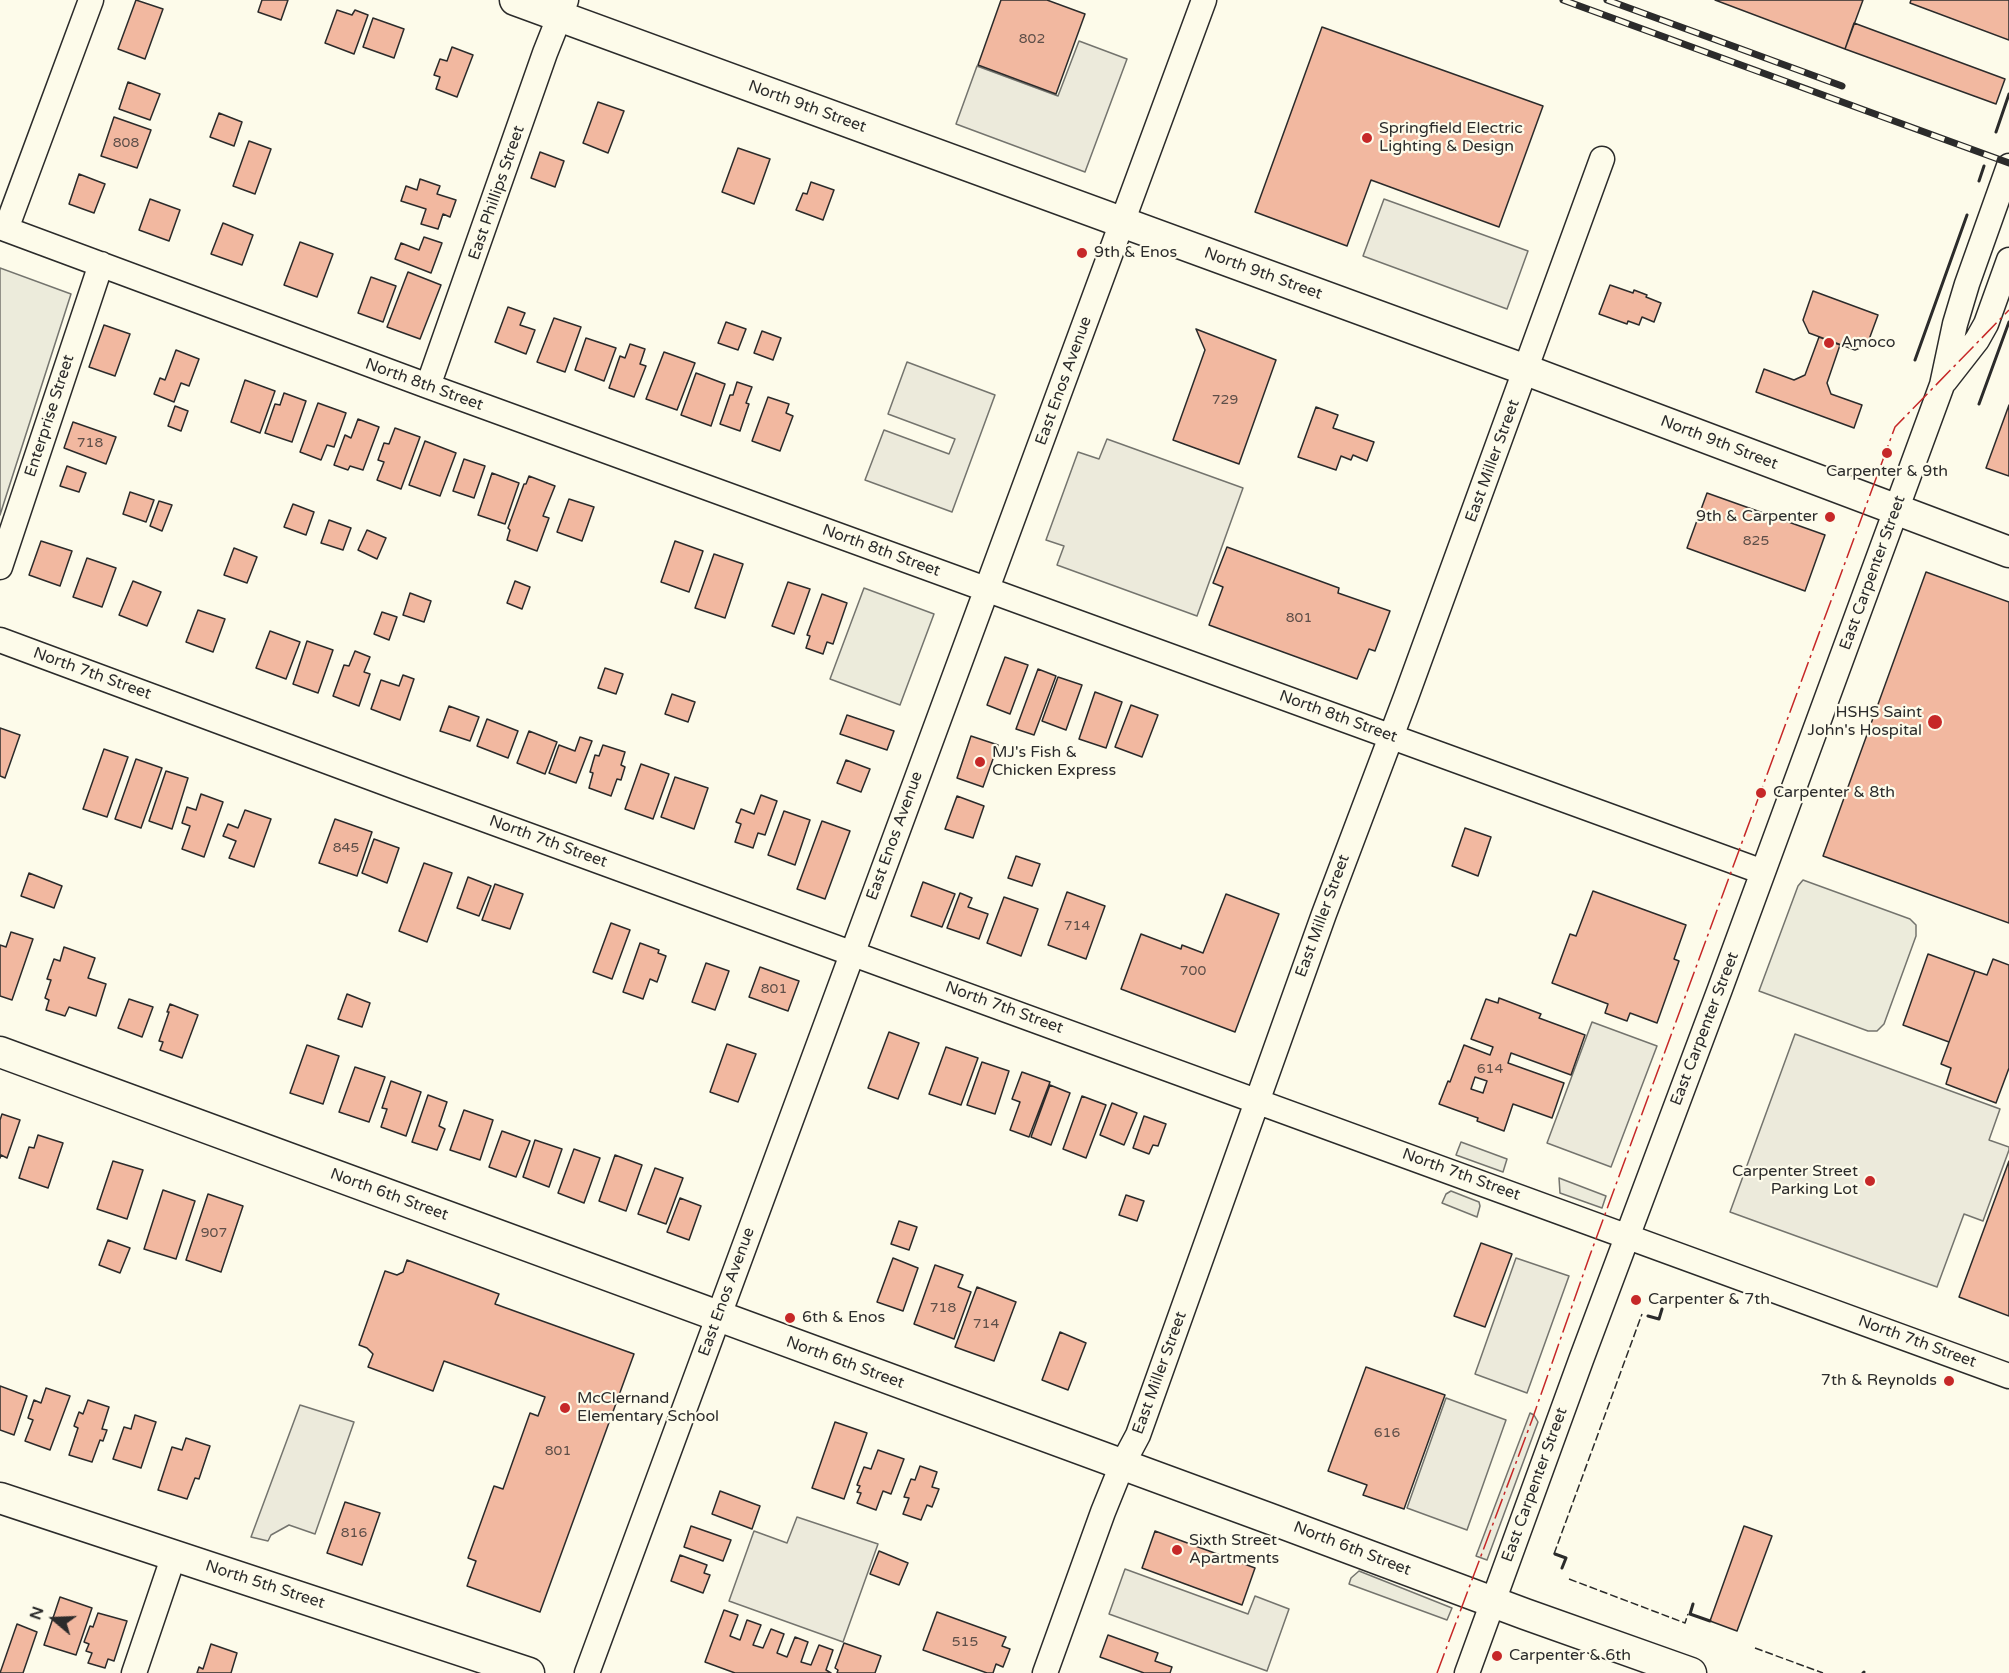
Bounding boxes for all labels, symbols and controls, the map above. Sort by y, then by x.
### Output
house number: 802 [1019,31,1045,47]
street label: North 9th Street [745,77,869,137]
place label: Springfield Electric Lighting & Design [1379,119,1523,157]
street label: East Phillips Street [465,123,529,263]
marker: Springfield Electric Lighting & Design [1360,131,1374,145]
house number: 808 [113,135,139,151]
place label: 9th & Enos [1094,243,1177,263]
street label: North 9th Street [1201,244,1325,304]
marker: 9th & Enos [1075,246,1089,260]
street label: East Enos Avenue [1032,314,1096,448]
place label: Amoco [1841,333,1895,353]
marker: Amoco [1822,336,1836,350]
street label: Enterprise Street [21,352,79,480]
street label: North 8th Street [362,355,486,415]
house number: 729 [1212,392,1238,408]
street label: East Miller Street [1462,397,1524,525]
street label: North 9th Street [1658,412,1780,474]
house number: 718 [77,435,103,451]
marker: Carpenter & 9th [1880,446,1894,460]
place label: Carpenter & 9th [1826,462,1948,482]
street label: East Carpenter Street [1836,493,1910,653]
place label: 9th & Carpenter [1696,507,1818,527]
marker: 9th & Carpenter [1823,510,1837,524]
street label: North 8th Street [819,521,943,581]
house number: 825 [1743,533,1769,549]
house number: 801 [1286,610,1312,626]
street label: North 7th Street [30,644,154,704]
street label: North 8th Street [1276,687,1400,747]
place label: HSHS Saint John's Hospital [1808,703,1922,741]
marker: HSHS Saint John's Hospital [1926,713,1944,731]
place label: MJ's Fish & Chicken Express [992,743,1116,781]
marker: MJ's Fish & Chicken Express [973,755,987,769]
street label: East Enos Avenue [863,769,927,903]
place label: Carpenter & 8th [1773,783,1895,803]
marker: Carpenter & 8th [1754,786,1768,800]
street label: North 7th Street [486,812,610,872]
house number: 845 [333,840,359,856]
street label: East Miller Street [1292,852,1354,980]
house number: 714 [1064,918,1090,934]
street label: East Carpenter Street [1667,949,1743,1109]
house number: 700 [1180,963,1206,979]
street label: North 7th Street [942,978,1066,1038]
house number: 801 [761,981,787,997]
house number: 614 [1477,1061,1503,1077]
street label: North 7th Street [1399,1145,1523,1205]
place label: Carpenter Street Parking Lot [1732,1162,1858,1200]
street label: North 6th Street [327,1165,451,1225]
marker: Carpenter Street Parking Lot [1863,1174,1877,1188]
house number: 907 [201,1225,227,1241]
street label: East Enos Avenue [695,1225,759,1359]
place label: Carpenter & 7th [1648,1290,1770,1310]
marker: Carpenter & 7th [1629,1293,1643,1307]
house number: 718 [930,1300,956,1316]
place label: 6th & Enos [802,1308,885,1328]
street label: East Miller Street [1129,1309,1191,1437]
marker: 6th & Enos [783,1311,797,1325]
street label: North 7th Street [1855,1312,1979,1372]
house number: 714 [973,1316,999,1332]
street label: North 6th Street [783,1333,907,1393]
place label: 7th & Reynolds [1821,1371,1937,1391]
marker: 7th & Reynolds [1942,1374,1956,1388]
place label: McClernand Elementary School [577,1389,719,1427]
marker: McClernand Elementary School [558,1401,572,1415]
street label: East Carpenter Street [1498,1405,1572,1565]
house number: 616 [1374,1425,1400,1441]
house number: 801 [545,1443,571,1459]
street label: North 6th Street [1291,1518,1413,1580]
house number: 816 [341,1525,367,1541]
place label: Sixth Street Apartments [1189,1531,1279,1569]
marker: Sixth Street Apartments [1170,1543,1184,1557]
street label: North 5th Street [203,1557,327,1613]
north arrow [24,1589,84,1649]
text: N [25,1604,49,1622]
house number: 515 [952,1634,978,1650]
place label: Carpenter & 6th [1509,1646,1631,1666]
marker: Carpenter & 6th [1490,1649,1504,1663]

